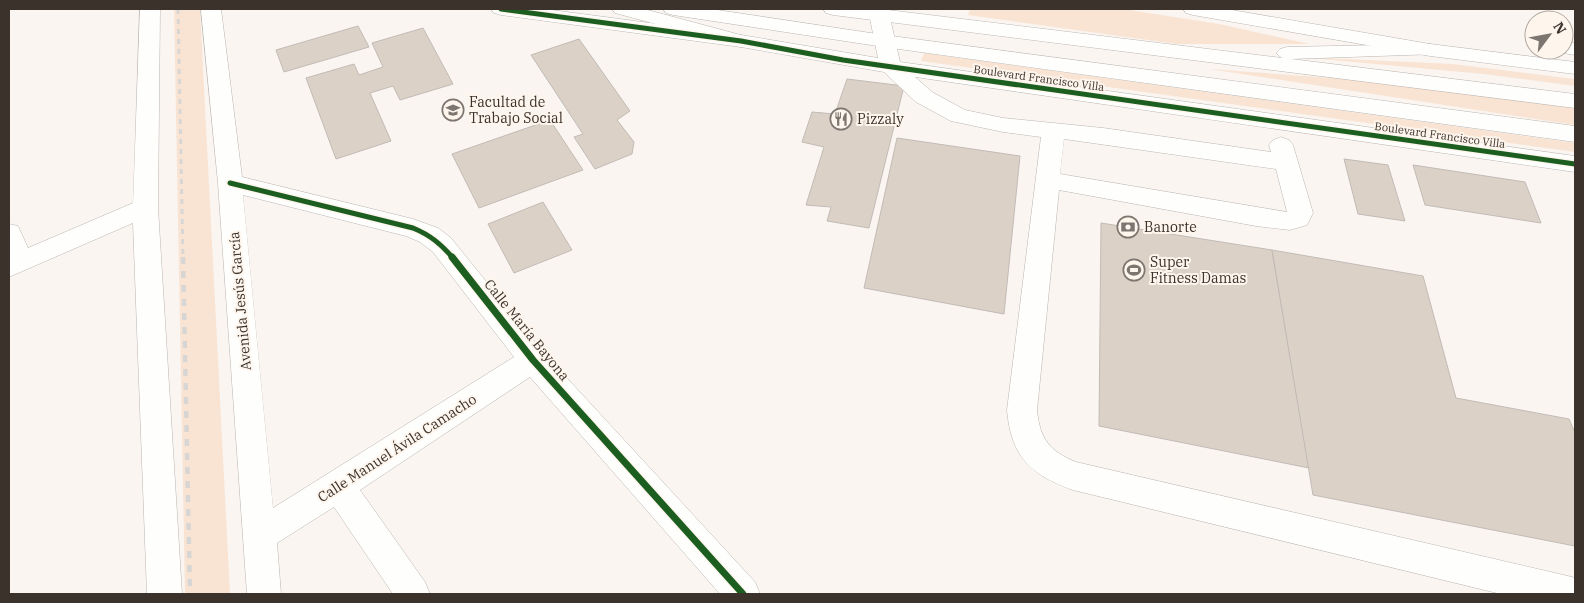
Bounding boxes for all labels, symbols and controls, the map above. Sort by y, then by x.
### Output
north arrow [1524,10,1574,60]
text: N [1549,19,1571,38]
street label: Boulevard Francisco Villa [973,62,1105,94]
place label: Facultad de Trabajo Social [469,93,563,127]
school or university icon: Facultad de Trabajo Social [441,98,465,122]
restaurant icon: Pizzaly [829,107,853,131]
place label: Pizzaly [857,110,904,128]
street label: Boulevard Francisco Villa [1374,119,1506,151]
bank icon: Banorte [1116,215,1140,239]
place label: Banorte [1144,218,1197,236]
street label: Avenida Jesús García [225,230,255,371]
place label: Super Fitness Damas [1150,253,1247,287]
sports icon: Super Fitness Damas [1122,258,1146,282]
street label: Calle María Bayona [480,275,574,385]
street label: Calle Manuel Ávila Camacho [314,389,480,506]

